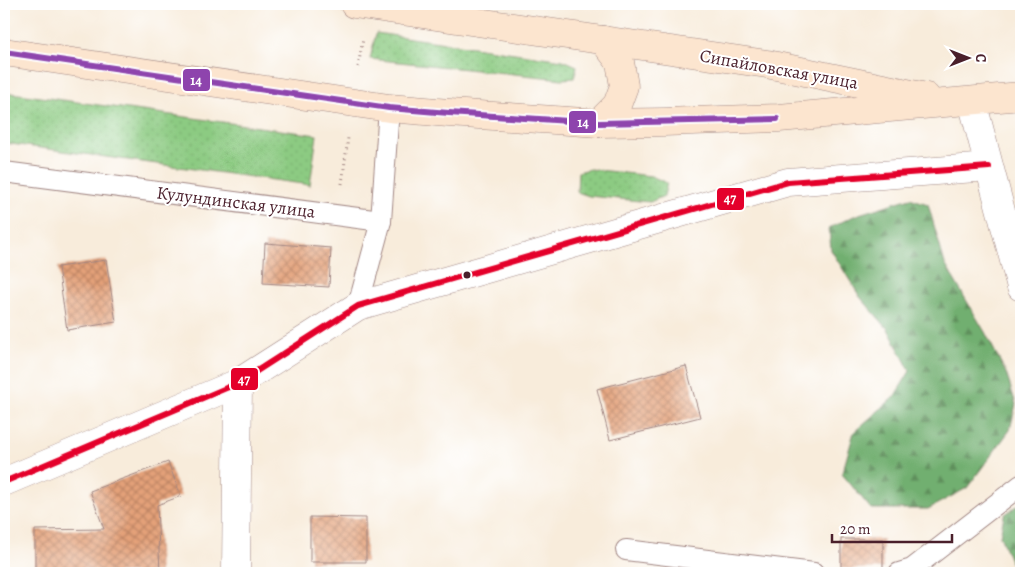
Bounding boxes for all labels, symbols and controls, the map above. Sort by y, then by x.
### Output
north arrow [942,32,992,82]
street label: Сипайловская улица [698,43,861,95]
text: С [971,54,990,63]
line badge: 14 [182,68,211,92]
text: 14 [190,71,202,90]
line badge: 14 [568,110,597,134]
text: 14 [577,113,589,132]
street label: Кулундинская улица [155,180,317,224]
line badge: 47 [716,187,745,211]
text: 47 [724,189,736,208]
unlabelled marker [462,270,472,280]
line badge: 47 [230,367,259,391]
text: 47 [238,370,250,389]
scale bar [832,512,952,544]
text: 20 m [840,519,871,539]

